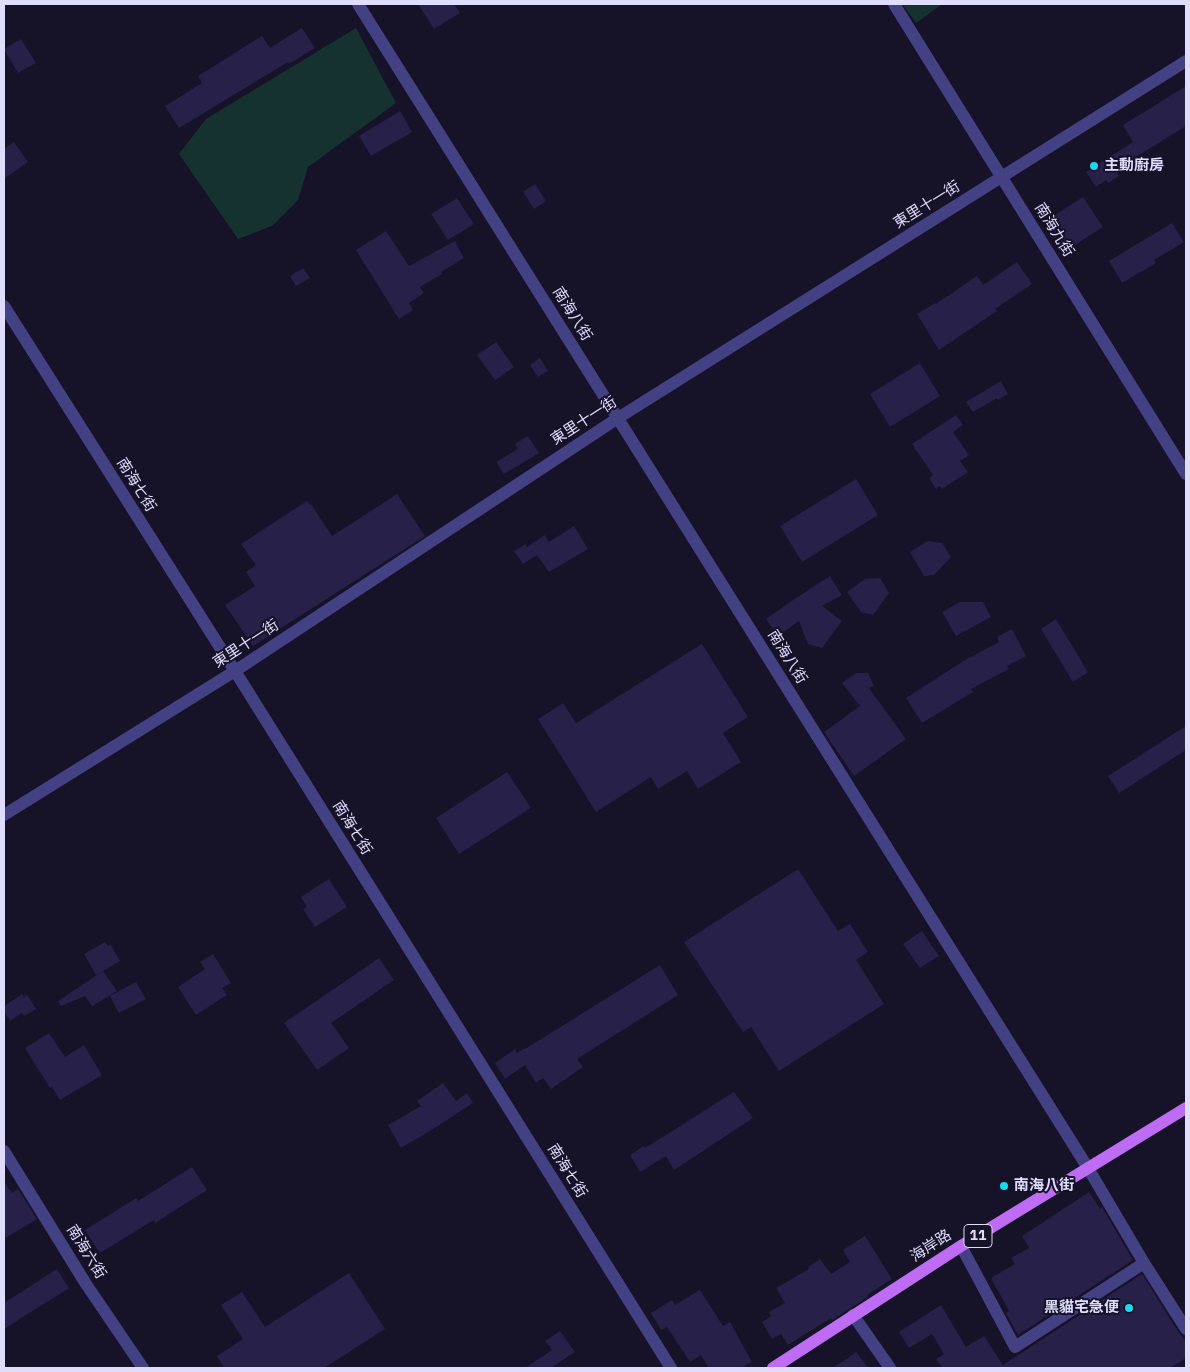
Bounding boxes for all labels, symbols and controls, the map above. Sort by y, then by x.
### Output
place label: 主動廚房 [1104,157,1164,175]
marker: 主動廚房 [1088,160,1100,172]
street label: 東里十一街 [890,177,964,233]
street label: 南海九街 [1030,200,1078,260]
street label: 南海八街 [548,284,596,344]
street label: 東里十一街 [548,393,620,449]
street label: 南海七街 [112,455,160,515]
street label: 東里十一街 [210,616,282,672]
street label: 南海八街 [763,627,811,687]
street label: 南海七街 [328,798,376,858]
street label: 南海七街 [543,1141,591,1201]
place label: 南海八街 [1014,1177,1074,1195]
marker: 南海八街 [998,1180,1010,1192]
street label: 南海六街 [62,1222,110,1282]
road number: 11 [964,1224,992,1248]
street label: 海岸路 [907,1226,955,1266]
place label: 黑貓宅急便 [1044,1299,1119,1317]
marker: 黑貓宅急便 [1123,1302,1135,1314]

